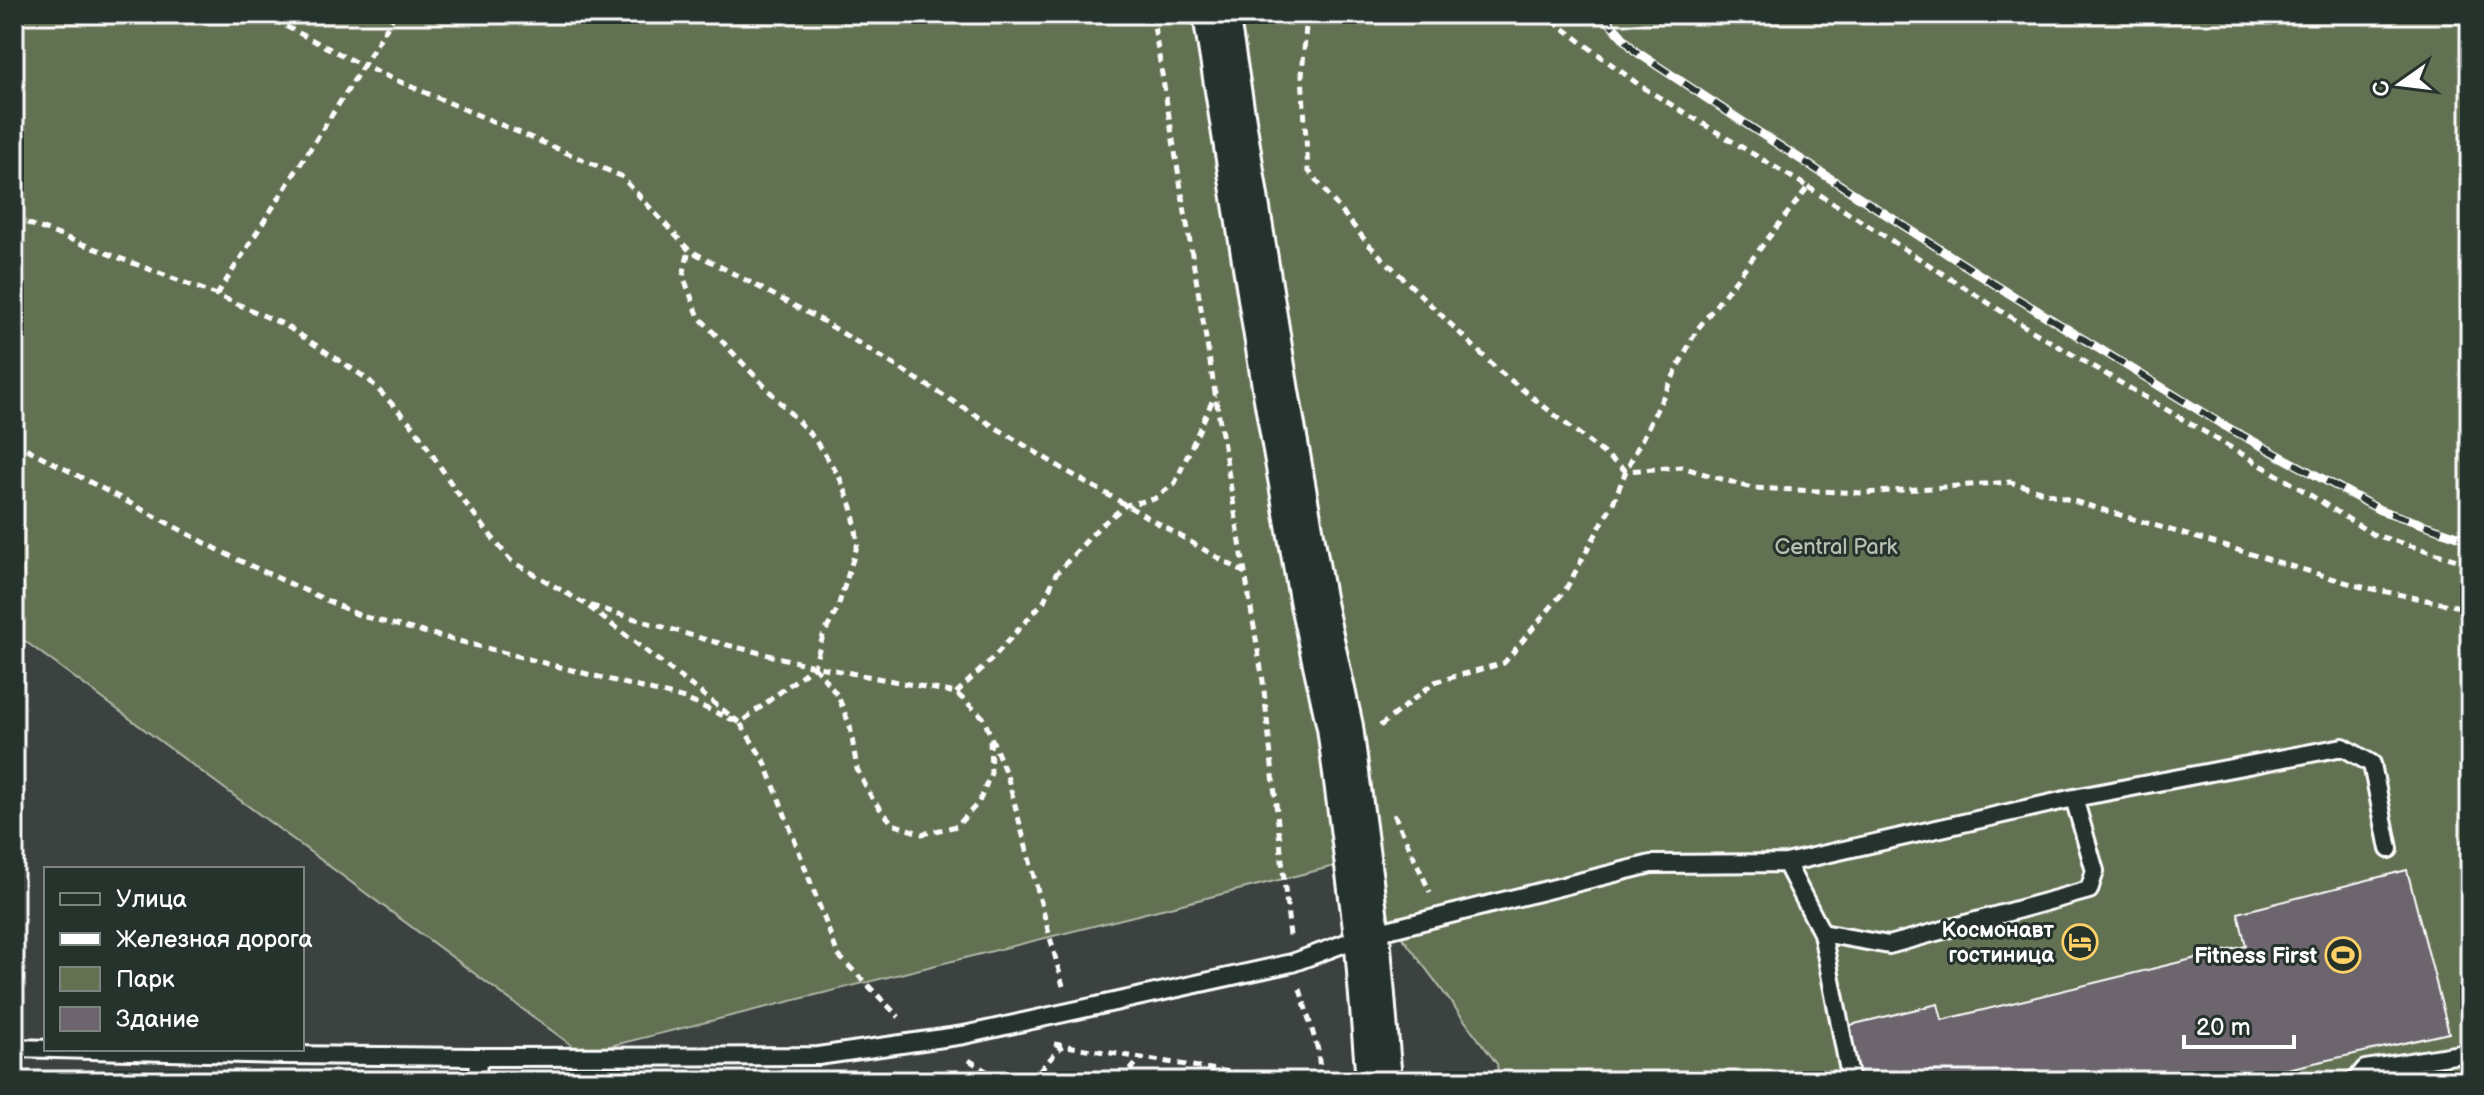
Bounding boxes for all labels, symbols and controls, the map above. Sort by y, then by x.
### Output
north arrow [2360,44,2440,124]
text: С [2367,78,2397,99]
park label: Central Park [1775,534,1898,561]
legend [44,867,304,1051]
text: Улица [116,885,187,914]
place label: Космонавт гостиница [1941,917,2055,969]
hotel icon: Космонавт гостиница [2061,923,2099,961]
text: Железная дорога [116,925,313,954]
sports icon: Fitness First [2324,936,2362,974]
place label: Fitness First [2194,943,2318,970]
text: Парк [116,965,175,994]
scale bar [2184,999,2294,1049]
text: Здание [116,1005,199,1034]
text: 20 m [2196,1013,2251,1042]

